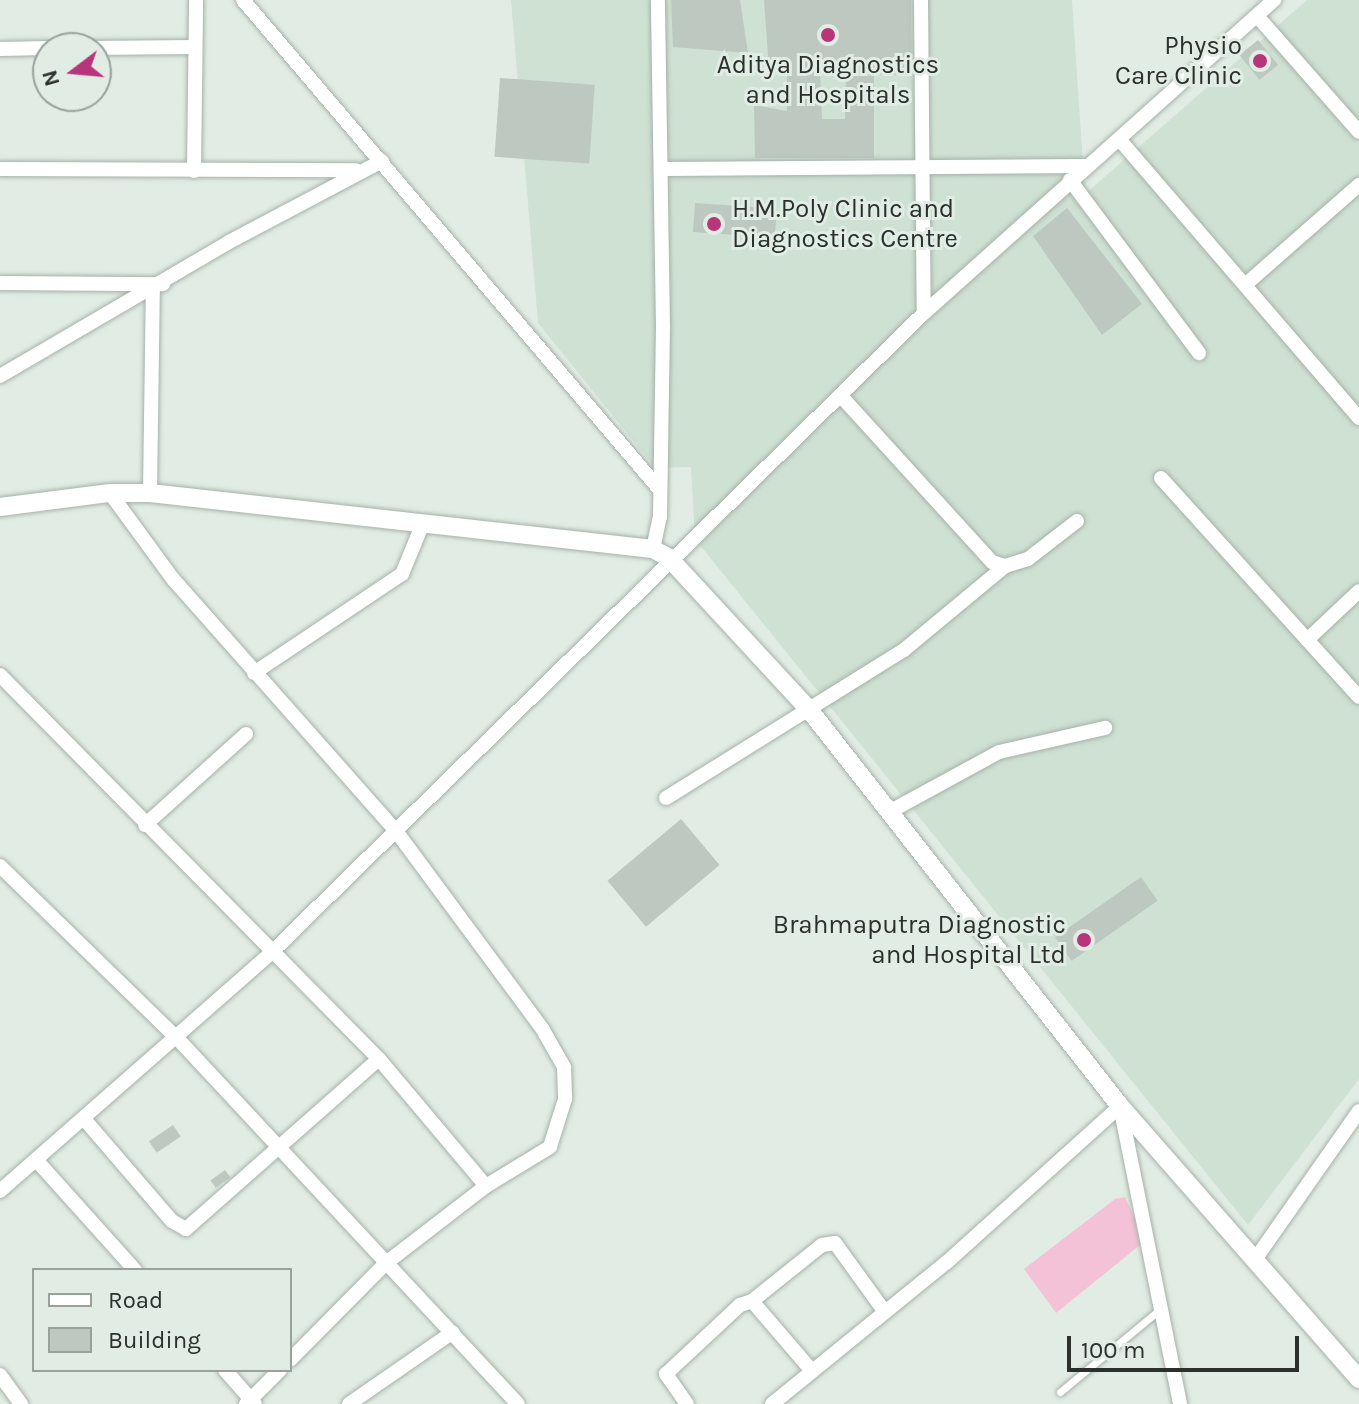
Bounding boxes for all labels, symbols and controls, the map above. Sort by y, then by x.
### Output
marker: Aditya Diagnostics and Hospitals [817,24,839,46]
place label: Physio Care Clinic [1115,30,1242,92]
north arrow [32,32,112,112]
place label: Aditya Diagnostics and Hospitals [717,49,939,110]
marker: Physio Care Clinic [1249,50,1271,72]
text: N [36,67,66,89]
place label: H.M.Poly Clinic and Diagnostics Centre [732,193,958,254]
marker: H.M.Poly Clinic and Diagnostics Centre [703,213,725,235]
place label: Brahmaputra Diagnostic and Hospital Ltd [773,909,1066,970]
marker: Brahmaputra Diagnostic and Hospital Ltd [1073,929,1095,951]
legend [32,1268,292,1372]
text: Road [108,1286,163,1314]
scale bar [1071,1320,1303,1370]
text: Building [108,1326,201,1354]
text: 100 m [1081,1336,1146,1364]

